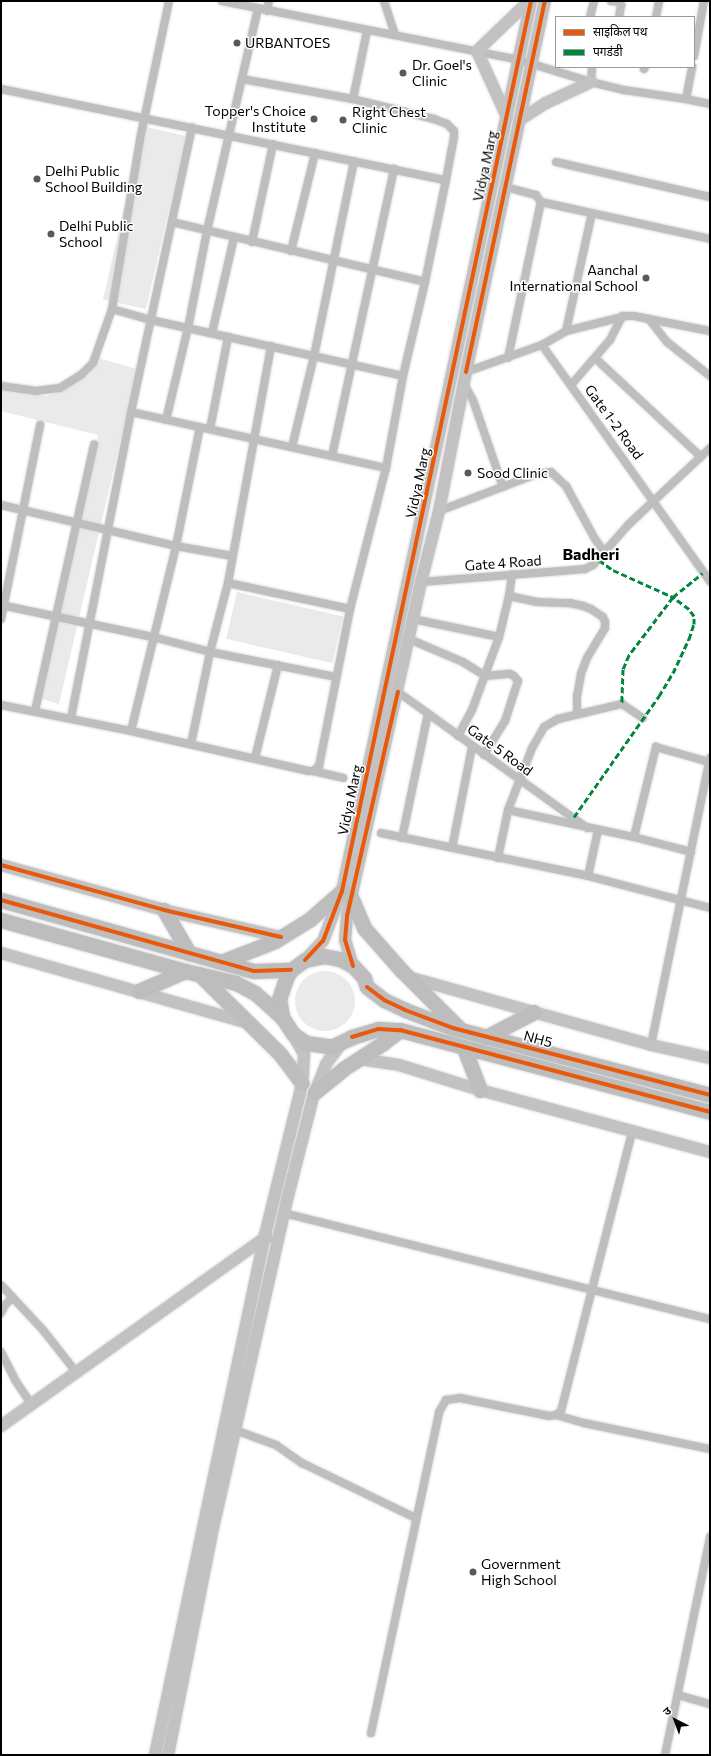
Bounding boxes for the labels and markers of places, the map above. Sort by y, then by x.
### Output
place label: URBANTOES [245,35,330,51]
marker: URBANTOES [232,38,242,48]
place label: Dr. Goel's Clinic [412,57,472,90]
marker: Dr. Goel's Clinic [397,67,409,79]
place label: Topper's Choice Institute [204,103,306,136]
place label: Right Chest Clinic [352,104,426,136]
marker: Topper's Choice Institute [309,114,319,124]
marker: Right Chest Clinic [337,114,349,126]
place label: Delhi Public School Building [45,163,142,196]
marker: Delhi Public School Building [32,174,42,184]
place label: Delhi Public School [59,218,134,250]
marker: Delhi Public School [46,229,56,239]
place label: Aanchal International School [509,262,638,294]
marker: Aanchal International School [641,273,651,283]
place label: Sood Clinic [477,465,548,481]
marker: Sood Clinic [462,467,474,479]
place label: Government High School [481,1556,561,1588]
marker: Government High School [468,1567,478,1577]

